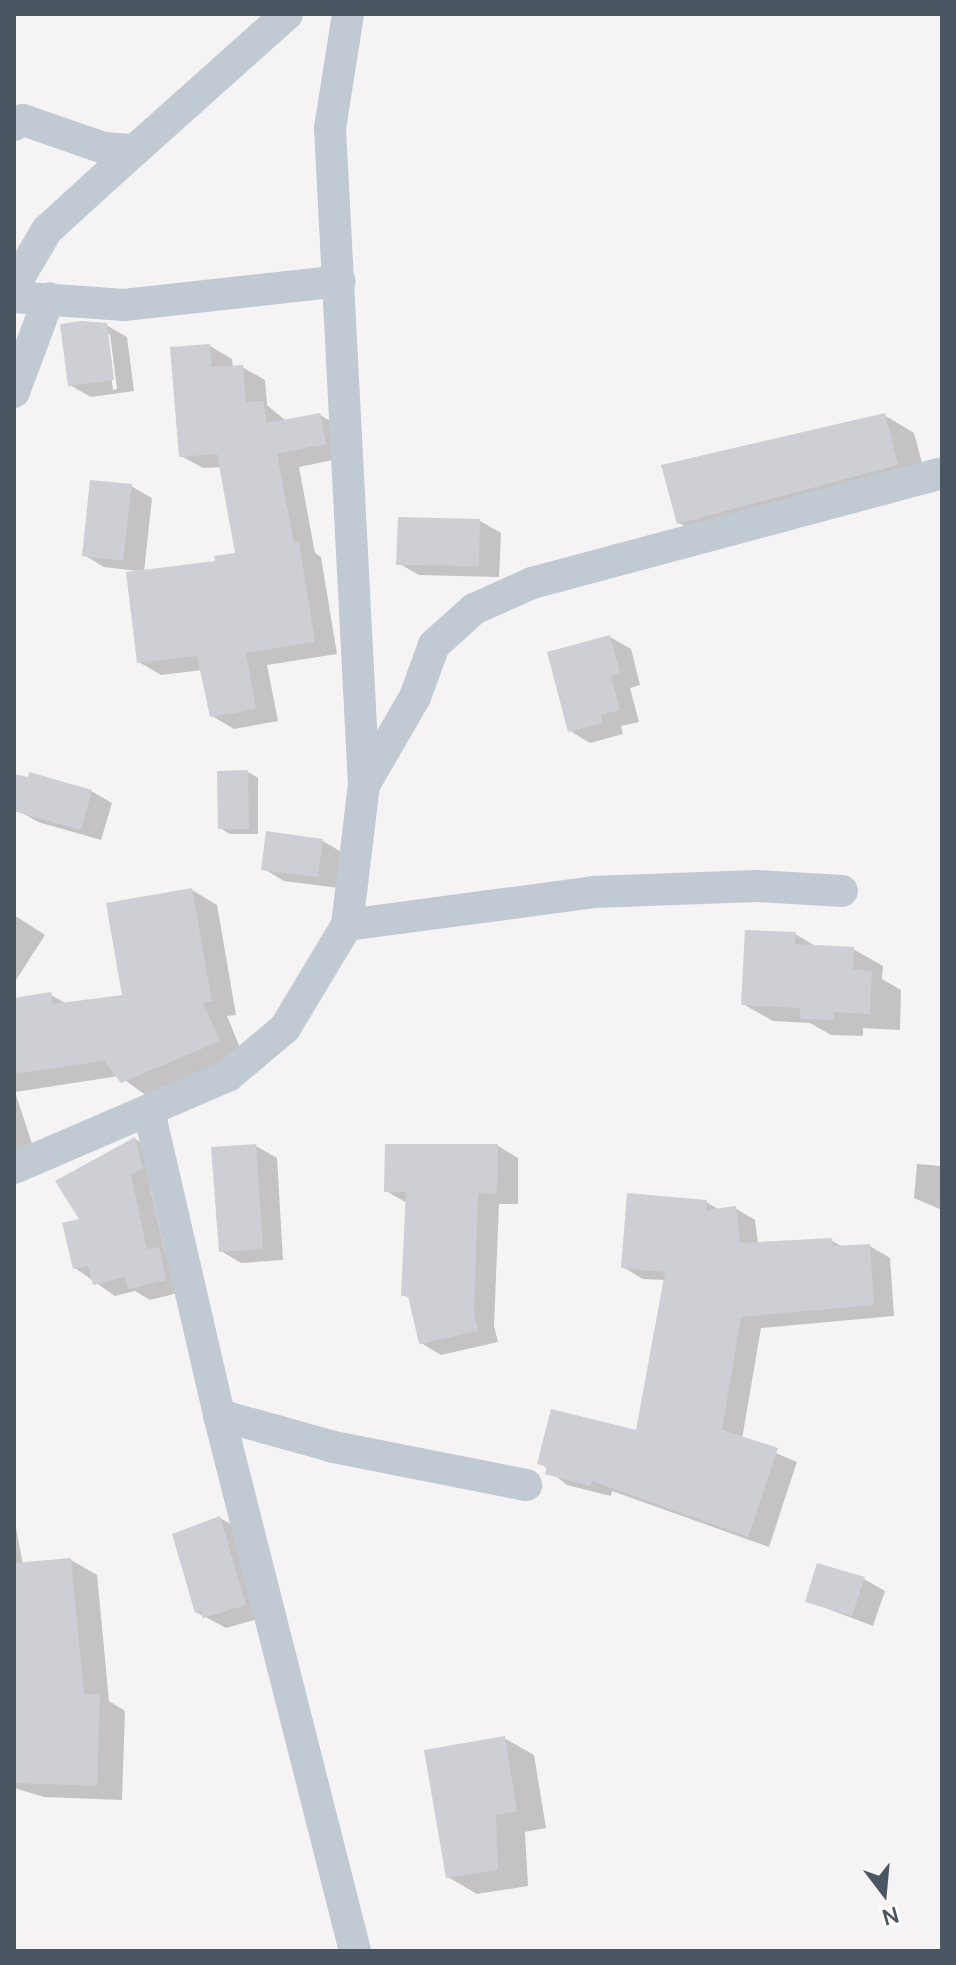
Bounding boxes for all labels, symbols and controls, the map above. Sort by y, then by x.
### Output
north arrow [844,1853,924,1933]
text: N [879,1899,902,1933]

